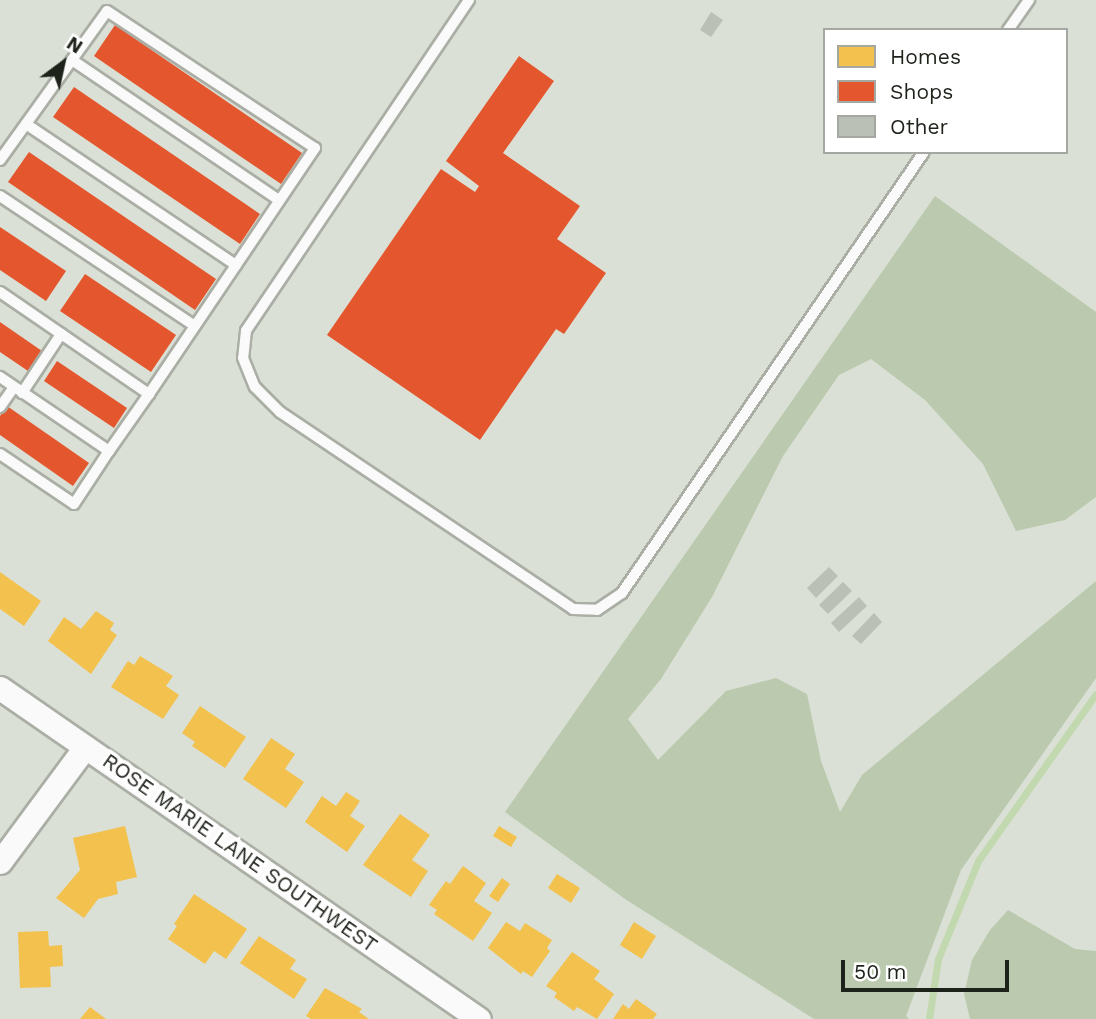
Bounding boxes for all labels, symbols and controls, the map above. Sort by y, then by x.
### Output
north arrow [28,28,98,98]
legend [823,28,1068,154]
text: N [63,31,87,58]
text: Homes [890,44,961,69]
text: Shops [890,79,953,104]
text: Other [890,114,948,139]
street label: ROSE MARIE LANE SOUTHWEST [98,748,382,958]
scale bar [844,946,1012,990]
text: 50 m [854,959,906,984]

